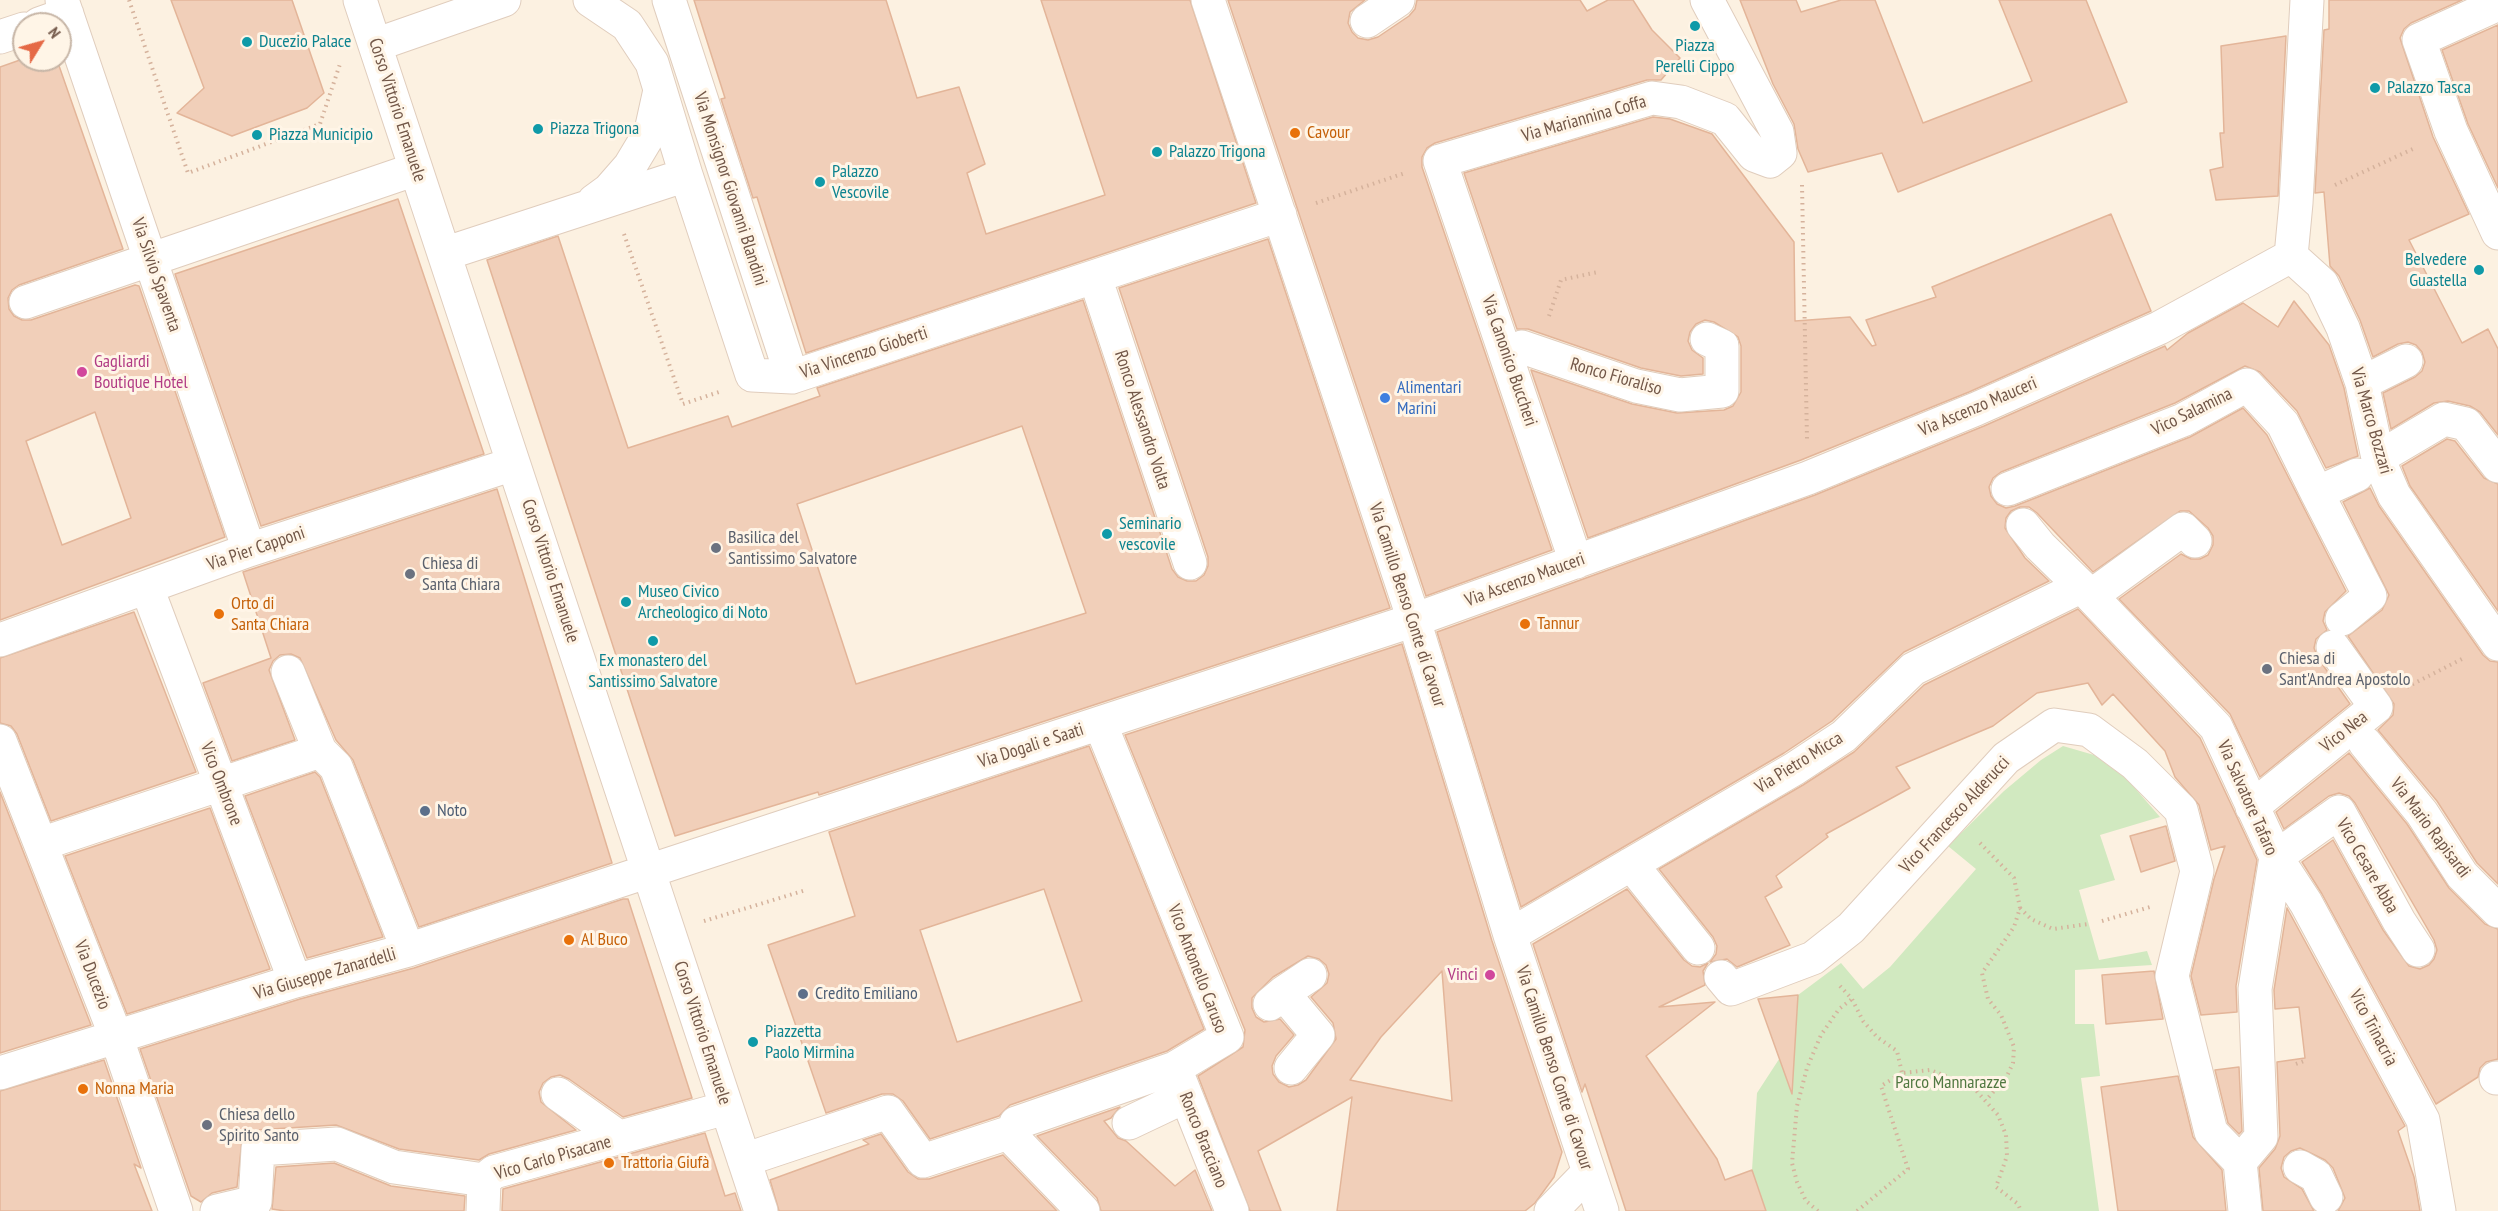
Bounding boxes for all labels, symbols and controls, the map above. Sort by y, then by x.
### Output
north arrow [12,12,72,72]
marker: Piazza Perelli Cippo [1688,19,1702,33]
text: N [44,23,65,42]
place label: Ducezio Palace [259,31,351,53]
marker: Ducezio Palace [240,35,254,49]
street label: Corso Vittorio Emanuele [364,35,430,185]
place label: Piazza Perelli Cippo [1655,35,1735,78]
place label: Palazzo Tasca [2387,77,2471,99]
marker: Palazzo Tasca [2368,81,2382,95]
street label: Via Monsignor Giovanni Blandini [689,90,771,288]
street label: Via Mariannina Coffa [1519,91,1649,147]
place label: Piazza Trigona [550,118,639,140]
marker: Piazza Trigona [531,122,545,136]
place label: Cavour [1307,122,1350,144]
place label: Piazza Municipio [269,124,373,146]
marker: Cavour [1288,126,1302,140]
marker: Piazza Municipio [250,128,264,142]
place label: Palazzo Trigona [1169,141,1266,163]
marker: Palazzo Trigona [1150,145,1164,159]
place label: Palazzo Vescovile [832,161,889,204]
marker: Palazzo Vescovile [813,175,827,189]
street label: Via Silvio Spaventa [126,215,186,335]
place label: Belvedere Guastella [2405,249,2467,292]
marker: Belvedere Guastella [2472,263,2486,277]
street label: Via Canonico Buccheri [1477,293,1541,429]
street label: Via Vincenzo Gioberti [798,322,930,384]
street label: Ronco Alessandro Volta [1109,348,1175,492]
place label: Gagliardi Boutique Hotel [94,351,188,394]
street label: Ronco Fioraliso [1568,354,1664,400]
marker: Gagliardi Boutique Hotel [75,365,89,379]
street label: Via Marco Bozzari [2346,365,2396,477]
street label: Via Ascenzo Mauceri [1916,372,2040,442]
place label: Alimentari Marini [1397,377,1462,420]
street label: Vico Salamina [2148,383,2236,441]
marker: Alimentari Marini [1378,391,1392,405]
street label: Corso Vittorio Emanuele [517,496,583,646]
street label: Via Camillo Benso Conte di Cavour [1364,500,1450,710]
place label: Seminario vescovile [1119,513,1181,556]
street label: Via Pier Capponi [204,522,308,576]
place label: Basilica del Santissimo Salvatore [728,527,857,570]
marker: Seminario vescovile [1100,527,1114,541]
marker: Basilica del Santissimo Salvatore [709,541,723,555]
street label: Via Ascenzo Mauceri [1462,548,1588,612]
place label: Chiesa di Santa Chiara [422,553,500,596]
marker: Chiesa di Santa Chiara [403,567,417,581]
place label: Museo Civico Archeologico di Noto [638,581,768,624]
place label: Orto di Santa Chiara [231,593,309,636]
marker: Museo Civico Archeologico di Noto [619,595,633,609]
marker: Orto di Santa Chiara [212,607,226,621]
place label: Tannur [1537,613,1579,635]
marker: Tannur [1518,617,1532,631]
marker: Ex monastero del Santissimo Salvatore [646,634,660,648]
place label: Chiesa di Sant'Andrea Apostolo [2279,648,2411,690]
place label: Ex monastero del Santissimo Salvatore [588,650,718,692]
marker: Chiesa di Sant'Andrea Apostolo [2260,662,2274,676]
street label: Vico Nea [2316,707,2372,757]
street label: Via Dogali e Saati [976,719,1086,773]
street label: Via Pietro Micca [1751,728,1847,798]
street label: Via Salvatore Tafaro [2212,737,2282,859]
street label: Vico Ombrone [195,739,247,829]
street label: Vico Francesco Alderucci [1895,752,2015,878]
street label: Via Mario Rapisardi [2385,774,2475,882]
place label: Noto [437,800,467,822]
marker: Noto [418,804,432,818]
street label: Vico Cesare Abba [2331,815,2403,917]
street label: Vico Antonello Caruso [1163,902,1231,1036]
place label: Al Buco [581,929,628,951]
marker: Al Buco [562,933,576,947]
street label: Via Ducezio [69,937,115,1013]
street label: Via Giuseppe Zanardelli [252,943,398,1005]
street label: Corso Vittorio Emanuele [669,958,735,1108]
street label: Via Camillo Benso Conte di Cavour [1511,963,1597,1173]
place label: Vinci [1448,964,1478,986]
marker: Vinci [1483,968,1497,982]
place label: Credito Emiliano [815,983,918,1005]
street label: Vico Trinacria [2344,986,2402,1070]
marker: Credito Emiliano [796,987,810,1001]
place label: Piazzetta Paolo Mirmina [765,1021,854,1064]
marker: Piazzetta Paolo Mirmina [746,1035,760,1049]
park label: Parco Mannarazze [1895,1072,2007,1094]
place label: Nonna Maria [95,1078,174,1100]
marker: Nonna Maria [76,1082,90,1096]
street label: Ronco Bracciano [1174,1089,1232,1191]
place label: Chiesa dello Spirito Santo [219,1104,299,1146]
marker: Chiesa dello Spirito Santo [200,1118,214,1132]
street label: Vico Carlo Pisacane [492,1131,614,1185]
place label: Trattoria Giufà [621,1152,709,1174]
marker: Trattoria Giufà [602,1156,616,1170]

